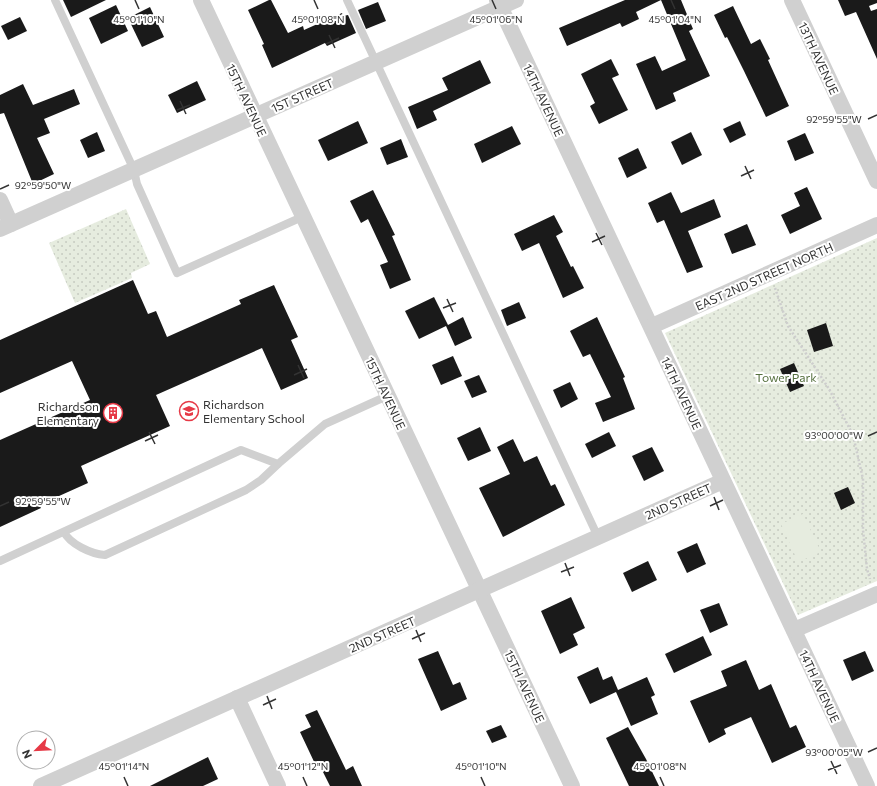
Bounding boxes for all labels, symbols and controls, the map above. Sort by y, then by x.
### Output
text: 45°01'10"N [113,13,165,25]
text: 45°01'08"N [291,13,345,25]
text: 45°01'06"N [469,13,523,25]
text: 45°01'04"N [648,13,702,25]
street label: 13TH AVENUE [796,20,842,96]
street label: 14TH AVENUE [521,61,567,139]
street label: 15TH AVENUE [224,62,270,138]
street label: 1ST STREET [269,75,336,115]
text: 92°59'55"W [806,113,862,125]
text: 92°59'50"W [15,179,71,191]
street label: EAST 2ND STREET NORTH [693,239,835,313]
street label: 14TH AVENUE [659,354,705,432]
street label: 15TH AVENUE [363,355,409,431]
park label: Tower Park [755,370,817,384]
place label: Richardson Elementary School [203,397,305,425]
place label: Richardson Elementary [37,399,99,427]
school or university icon: Richardson Elementary School [178,400,200,422]
building icon: Richardson Elementary [102,402,124,424]
text: 93°00'00"W [805,429,863,441]
street label: 2ND STREET [643,480,714,522]
text: 92°59'55"W [15,495,71,507]
street label: 2ND STREET [347,613,418,655]
street label: 14TH AVENUE [797,647,843,725]
street label: 15TH AVENUE [502,648,548,724]
north arrow [16,730,56,770]
text: 93°00'05"W [805,746,863,758]
text: N [19,748,34,761]
text: 45°01'14"N [99,760,149,772]
text: 45°01'12"N [278,760,328,772]
text: 45°01'10"N [455,760,507,772]
text: 45°01'08"N [633,760,687,772]

